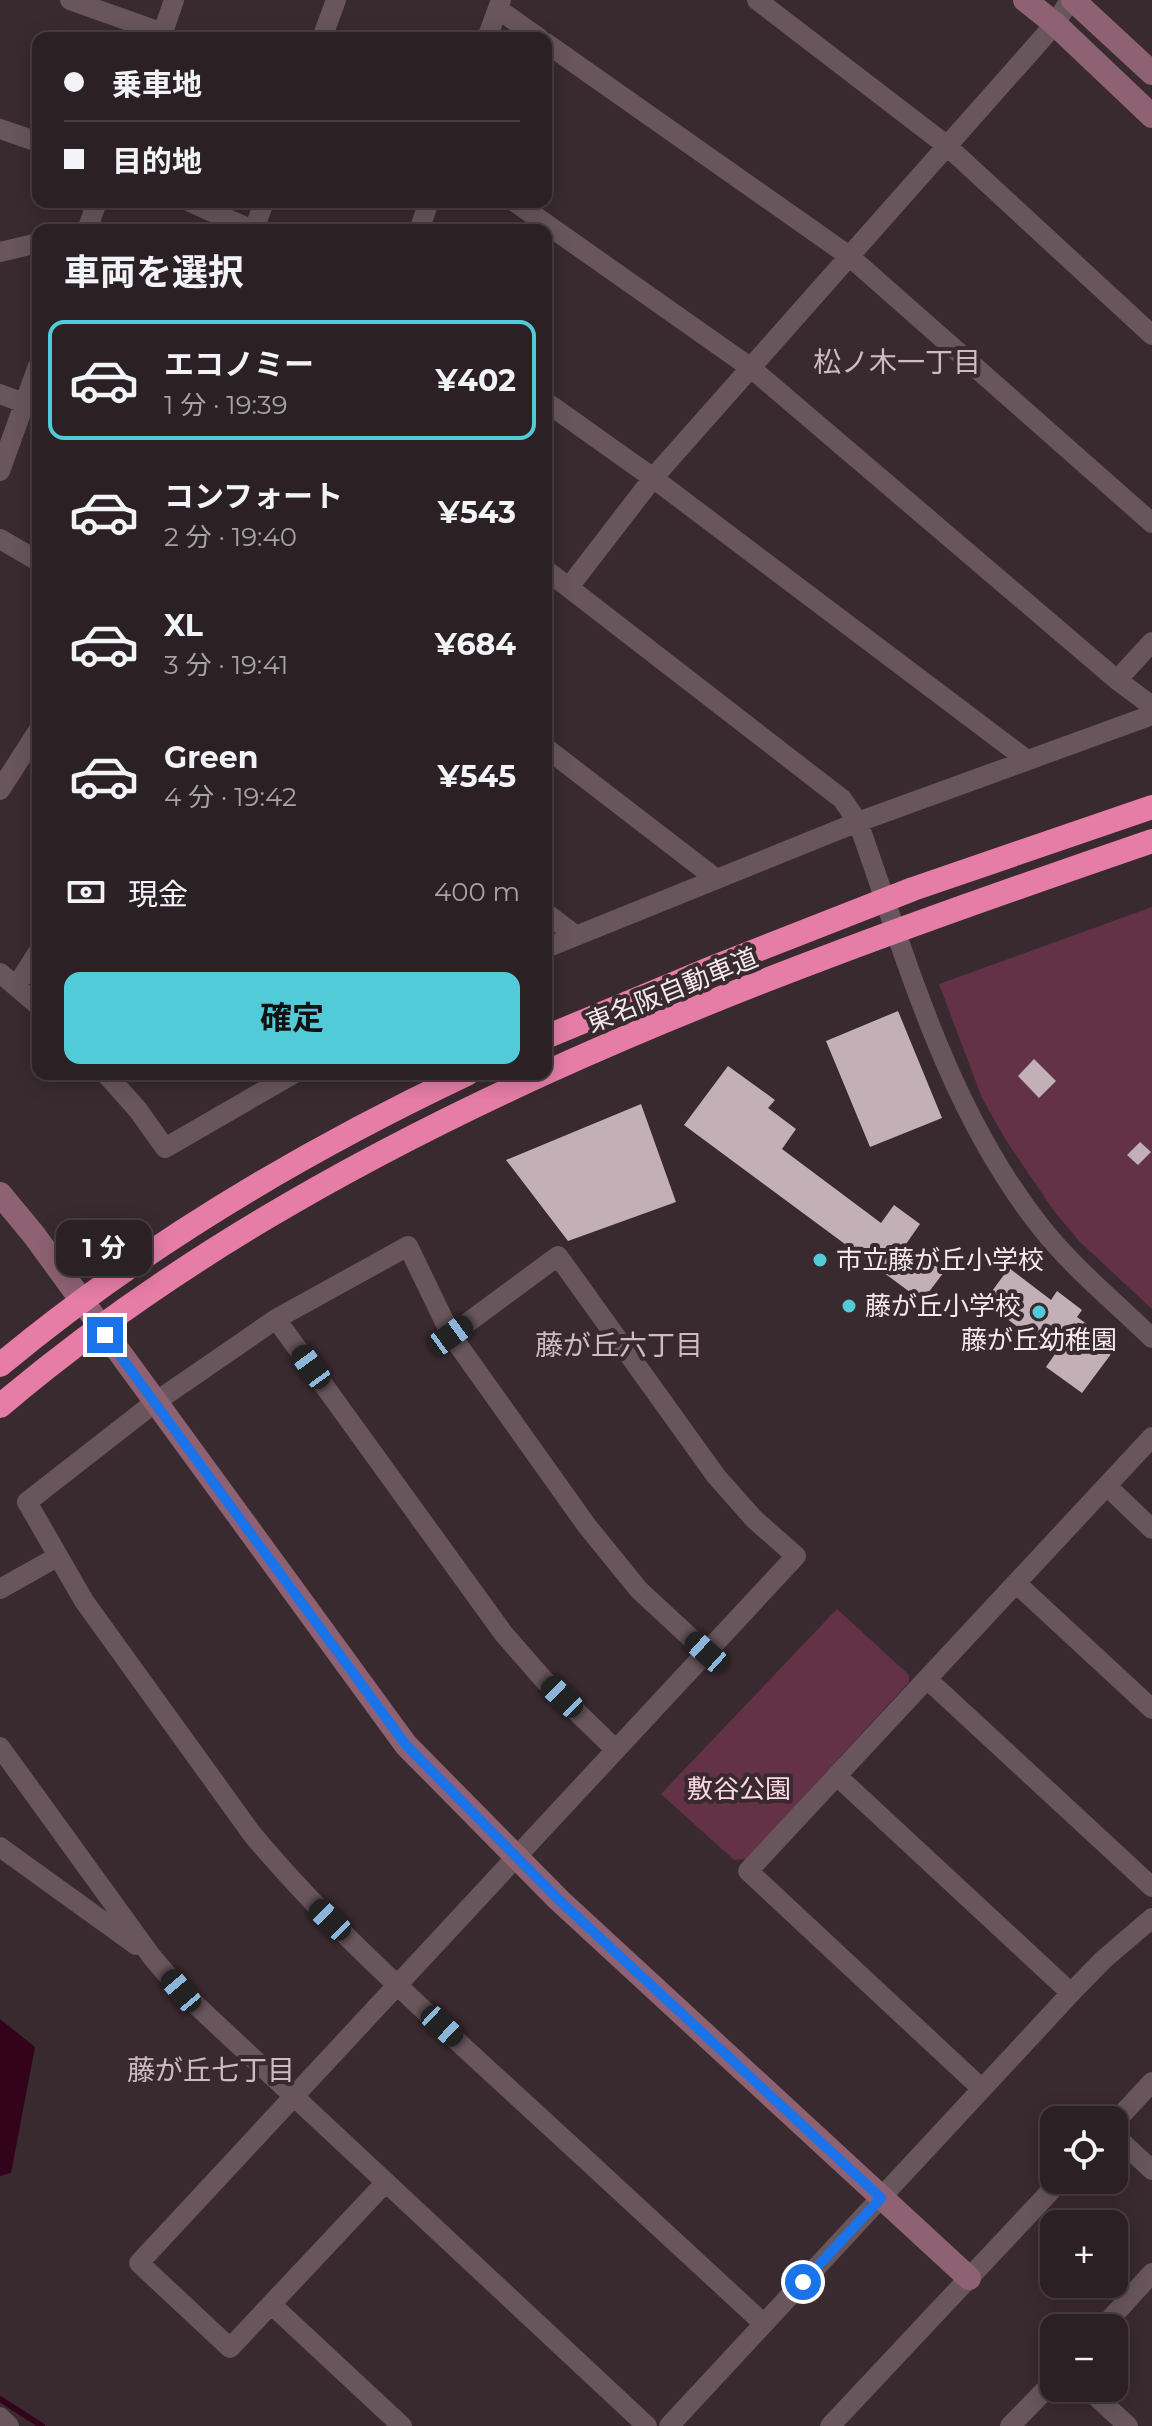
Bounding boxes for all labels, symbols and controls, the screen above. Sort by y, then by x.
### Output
text: 乗車地 [112,66,202,103]
text: 目的地 [112,143,202,180]
text: 車両を選択 [64,250,244,294]
icon: car [68,344,140,416]
district label: 松ノ木一丁目 [813,345,981,379]
text: エコノミー [164,346,314,383]
text: ¥402 [436,362,516,399]
text: 1 分 · 19:39 [164,389,288,421]
icon: car [68,476,140,548]
text: コンフォート [164,478,343,515]
text: ¥543 [438,494,516,531]
text: 2 分 · 19:40 [164,521,297,553]
text: XL [164,607,203,644]
icon: car [68,608,140,680]
text: ¥684 [435,626,516,663]
text: 3 分 · 19:41 [164,649,288,681]
text: Green [164,739,258,776]
icon: car [68,740,140,812]
text: ¥545 [438,758,516,795]
text: 4 分 · 19:42 [164,781,297,813]
icon: cash [64,870,108,914]
text: 現金 [128,876,188,913]
text: 400 m [434,876,520,908]
street label: 東名阪自動車道 [582,941,762,1039]
button: 確定 [64,972,520,1064]
callout: 1 分 [57,1219,153,1275]
text: 1 分 [82,1232,126,1264]
place label: 市立藤が丘小学校 [836,1244,1044,1276]
marker: 市立藤が丘小学校 [811,1251,829,1269]
place label: 藤が丘小学校 [865,1290,1021,1322]
marker: 藤が丘小学校 [840,1297,858,1315]
marker: 藤が丘幼稚園 [1030,1303,1048,1321]
car [425,1311,477,1359]
route end [87,1317,123,1353]
place label: 藤が丘幼稚園 [961,1324,1117,1356]
district label: 藤が丘六丁目 [535,1328,703,1362]
car [287,1341,335,1393]
car [680,1627,732,1677]
car [536,1672,588,1722]
park label: 敷谷公園 [687,1773,791,1805]
car [304,1895,356,1945]
car [156,1965,206,2017]
car [416,2001,468,2051]
district label: 藤が丘七丁目 [127,2053,295,2087]
map controls [1040,2106,1128,2402]
button: locate [1040,2106,1128,2194]
button: + [1040,2210,1128,2298]
route start [785,2264,821,2300]
button: − [1040,2314,1128,2402]

